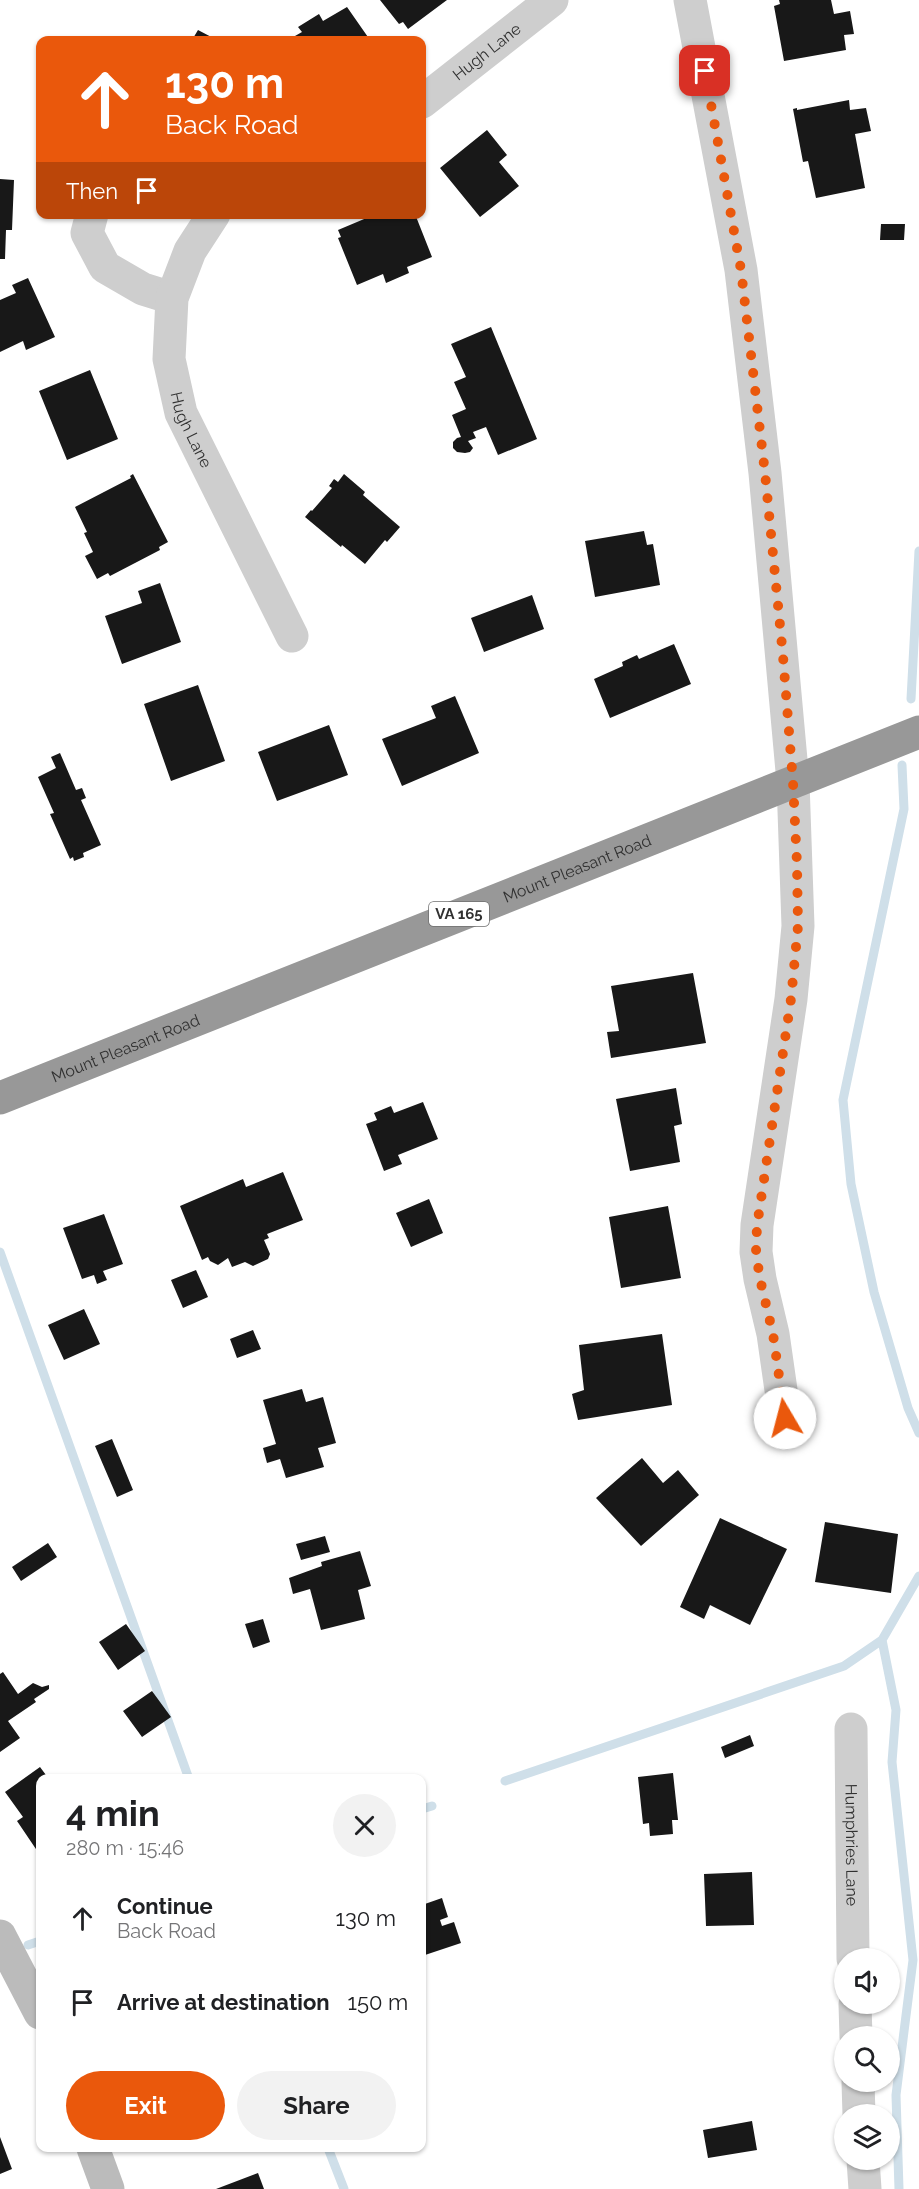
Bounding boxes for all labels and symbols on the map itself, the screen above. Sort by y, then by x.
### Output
street label: Hugh Lane [449,19,524,84]
pin [679,45,730,96]
street label: Hugh Lane [167,390,216,471]
street label: Mount Pleasant Road [500,830,654,906]
road number: VA 165 [429,902,489,926]
street label: Mount Pleasant Road [49,1010,202,1086]
position arrow [753,1386,817,1450]
street label: Humphries Lane [842,1784,862,1906]

